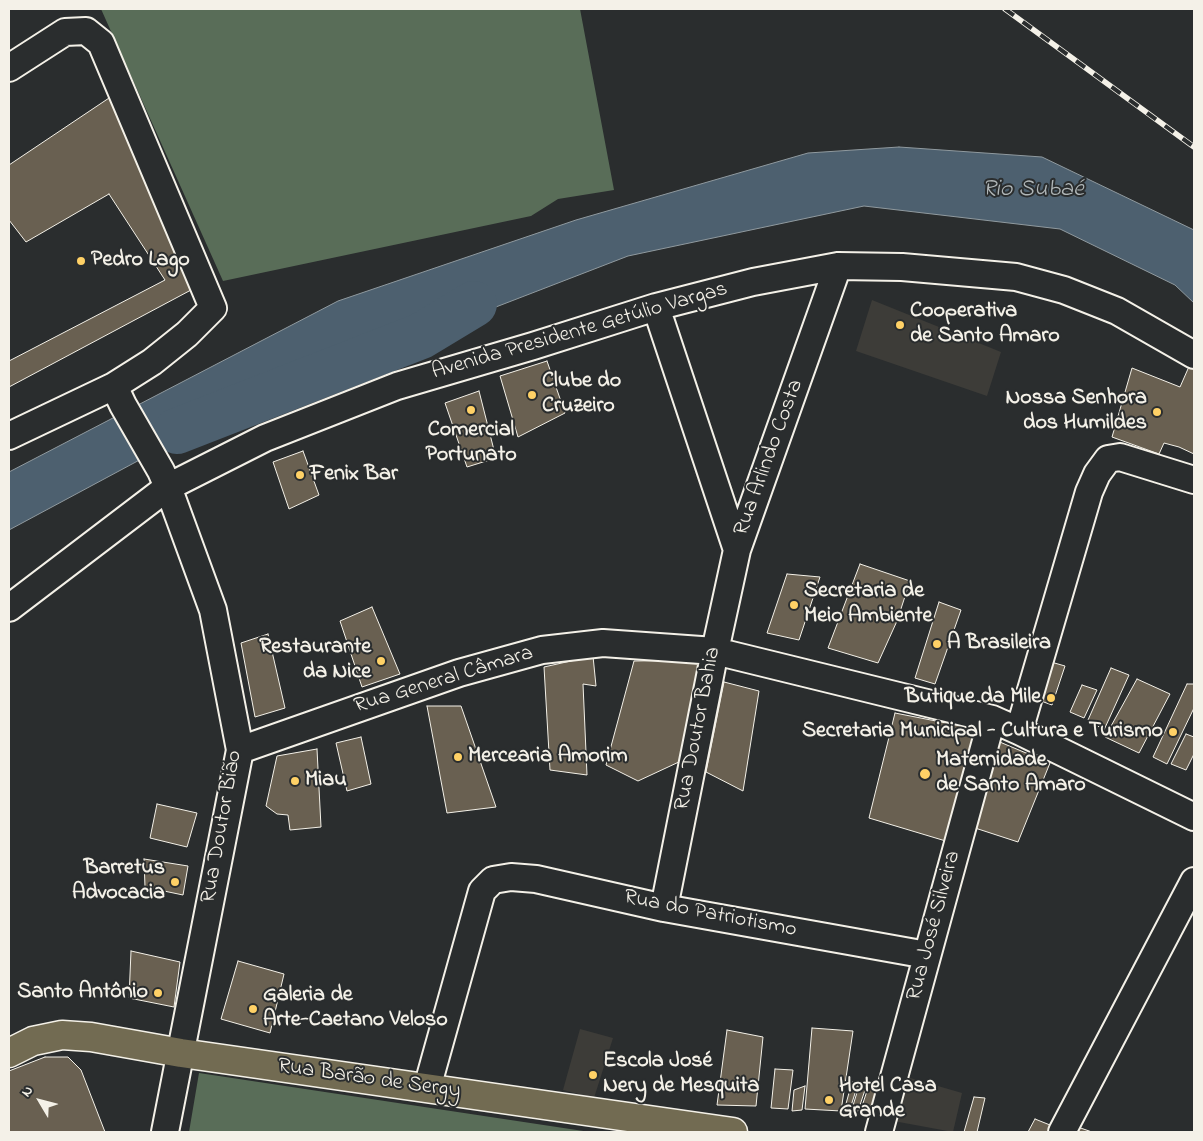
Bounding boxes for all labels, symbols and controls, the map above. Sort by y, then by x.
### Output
water label: Rio Subaé [982,177,1084,205]
place label: Pedro Lago [91,248,190,274]
marker: Pedro Lago [75,255,87,267]
street label: Avenida Presidente Getúlio Vargas [429,277,731,387]
place label: Cooperativa de Santo Amaro [910,299,1060,350]
marker: Cooperativa de Santo Amaro [894,319,906,331]
place label: Clube do Cruzeiro [542,369,621,421]
street label: Rua Arlindo Costa [730,376,810,540]
place label: Nossa Senhora dos Humildes [1006,386,1147,438]
marker: Clube do Cruzeiro [526,389,538,401]
marker: Comercial Portunato [465,404,477,416]
marker: Nossa Senhora dos Humildes [1151,406,1163,418]
place label: Comercial Portunato [425,418,517,470]
place label: Fenix Bar [310,462,398,488]
marker: Fenix Bar [294,469,306,481]
place label: Secretaria de Meio Ambiente [804,579,932,630]
marker: Secretaria de Meio Ambiente [788,599,800,611]
place label: A Brasileira [947,631,1051,657]
place label: Restaurante da Nice [259,635,371,686]
marker: A Brasileira [931,638,943,650]
street label: Rua General Câmara [351,641,537,721]
street label: Rua Doutor Bahia [670,645,728,813]
marker: Restaurante da Nice [375,655,387,667]
place label: Butique da Mile [905,685,1041,711]
marker: Butique da Mile [1045,692,1057,704]
place label: Secretaria Municipal - Cultura e Turismo [802,719,1163,745]
marker: Secretaria Municipal - Cultura e Turismo [1167,726,1179,738]
place label: Mercearia Amorim [468,744,628,770]
place label: Maternidade de Santo Amaro [936,748,1086,799]
street label: Rua Doutor Bião [197,749,249,905]
marker: Mercearia Amorim [452,751,464,763]
marker: Maternidade de Santo Amaro [918,767,932,781]
place label: Miau [305,768,347,794]
marker: Miau [289,775,301,787]
street label: Rua José Silveira [902,848,968,1004]
place label: Barretus Advocacia [72,856,165,908]
marker: Barretus Advocacia [169,876,181,888]
street label: Rua do Patriotismo [621,885,799,945]
place label: Santo Antônio [17,980,148,1006]
place label: Galeria de Arte-Caetano Veloso [263,983,448,1034]
marker: Santo Antônio [152,987,164,999]
marker: Galeria de Arte-Caetano Veloso [247,1003,259,1015]
place label: Escola José Nery de Mesquita [603,1049,759,1100]
street label: Rua Barão de Sergy [276,1054,462,1106]
marker: Escola José Nery de Mesquita [587,1069,599,1081]
place label: Hotel Casa Grande [839,1074,937,1126]
north arrow [15,1076,65,1126]
text: N [16,1082,39,1102]
marker: Hotel Casa Grande [823,1094,835,1106]

